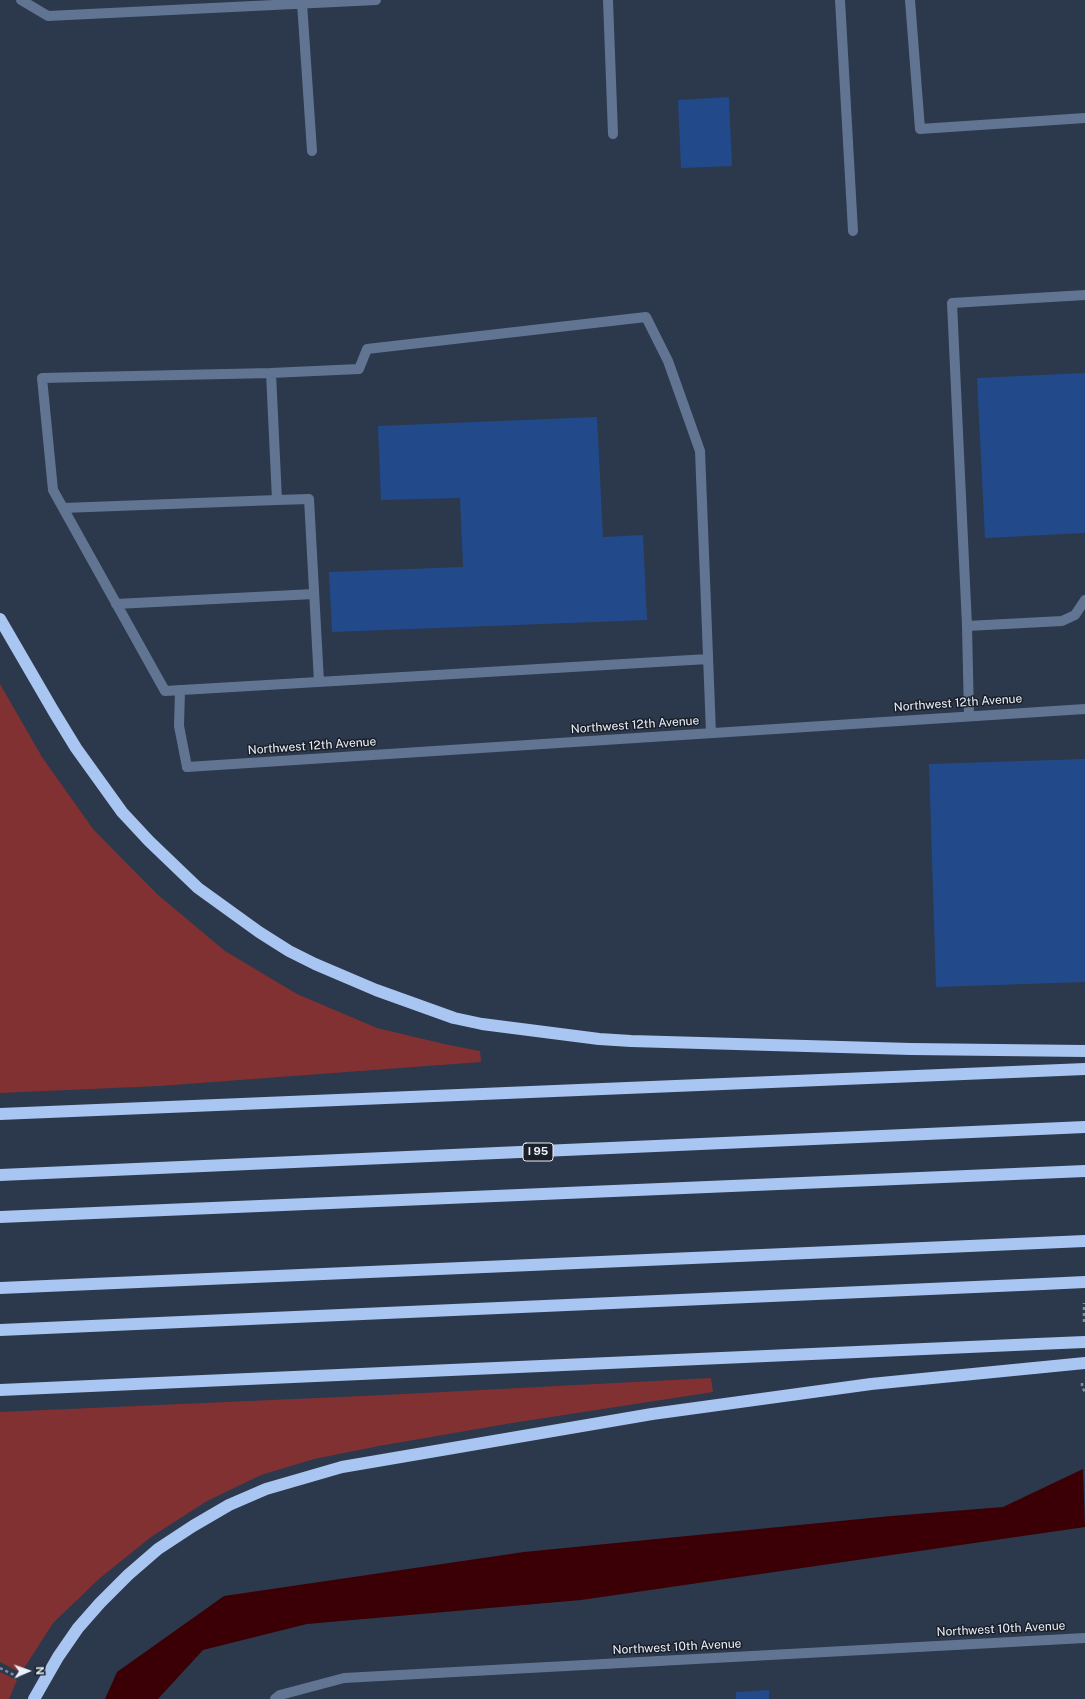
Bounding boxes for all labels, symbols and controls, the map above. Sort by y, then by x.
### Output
street label: Northwest 12th Avenue [893,691,1023,715]
street label: Northwest 12th Avenue [570,713,700,737]
street label: Northwest 12th Avenue [247,734,377,758]
road number: I 95 [523,1143,553,1161]
street label: Northwest 10th Avenue [936,1618,1066,1640]
street label: Northwest 10th Avenue [612,1636,742,1658]
north arrow [8,1651,48,1691]
text: N [34,1666,46,1675]

